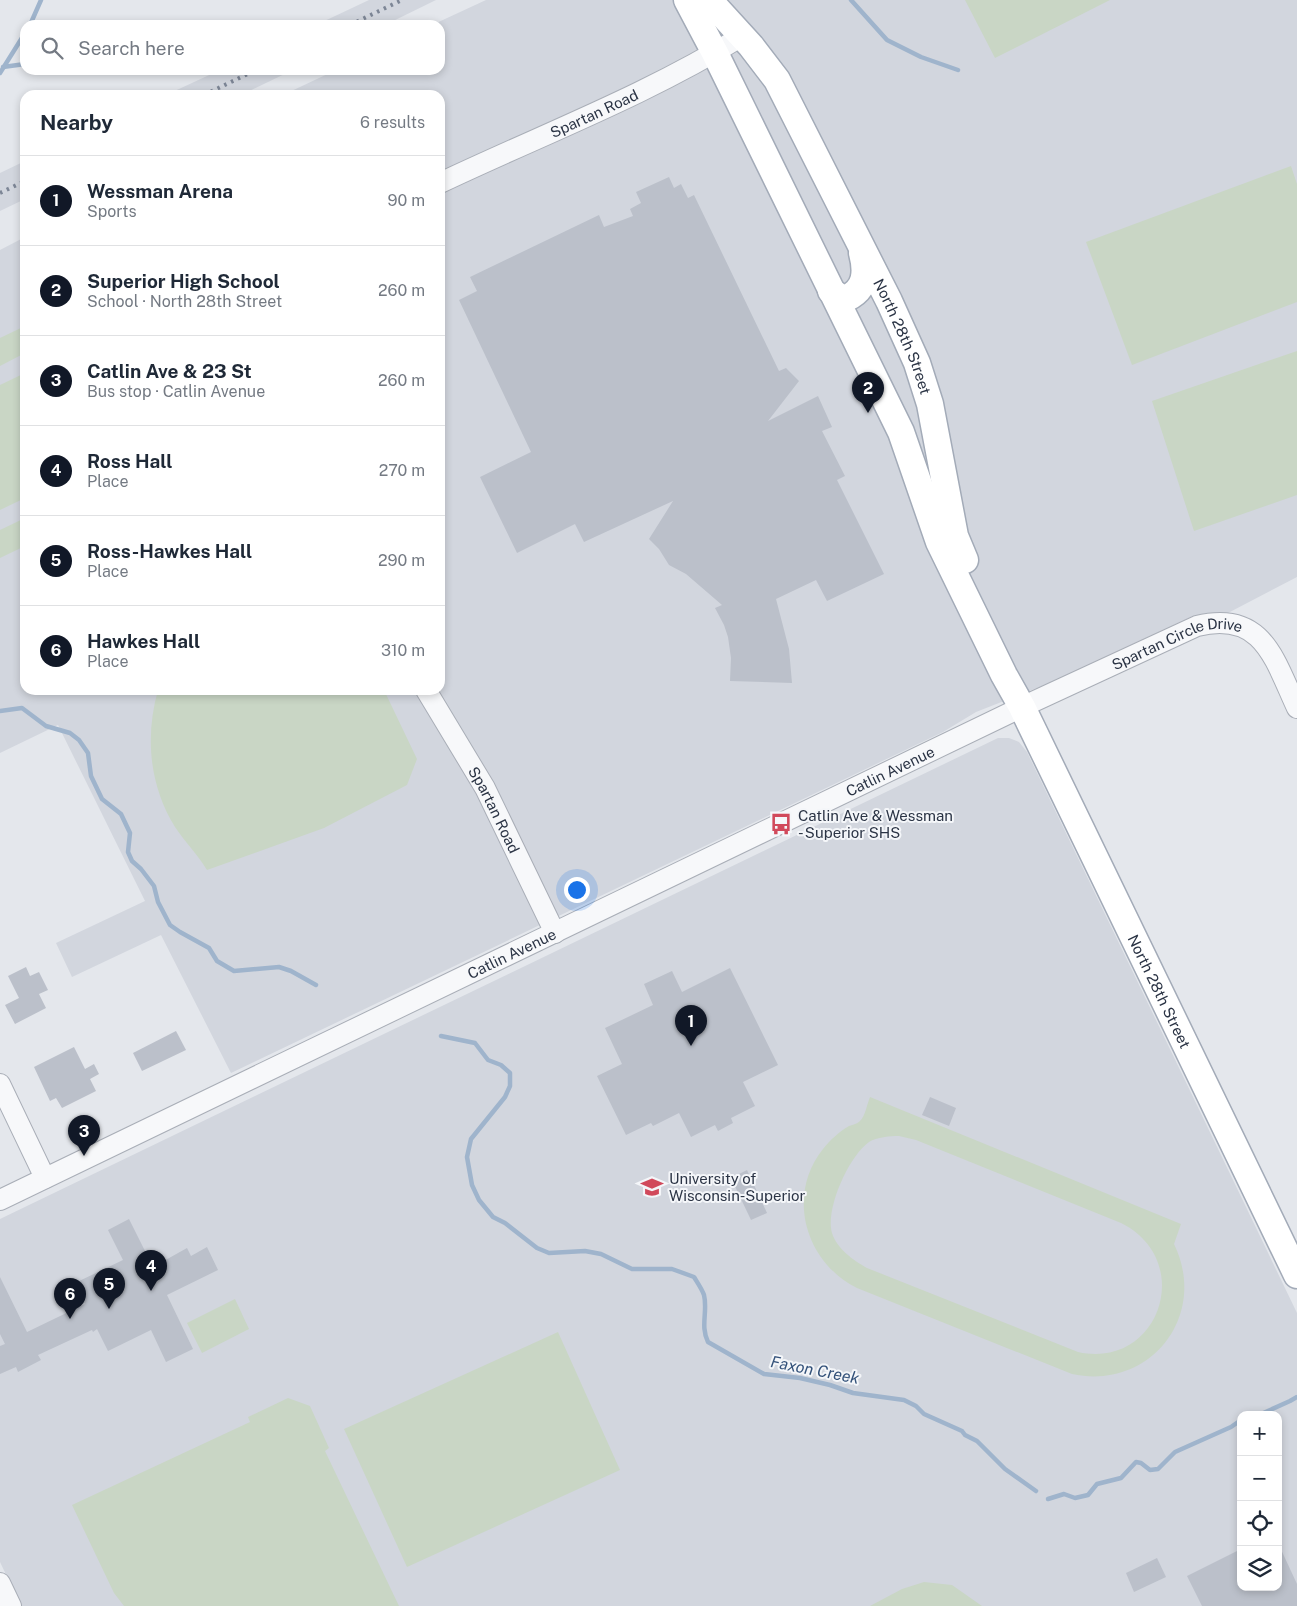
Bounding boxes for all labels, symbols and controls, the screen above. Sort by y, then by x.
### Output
search box [20,20,445,75]
icon: search [38,34,66,62]
text: Search here [78,37,185,59]
street label: Spartan Road [547,85,641,141]
text: Nearby [40,110,113,135]
text: 6 results [360,113,425,132]
text: Wessman Arena [87,180,233,202]
text: 1 [53,191,59,210]
text: 90 m [388,191,425,210]
text: Sports [87,202,137,221]
text: Superior High School [87,270,280,292]
street label: North 28th Street [869,277,935,399]
text: 2 [51,281,61,300]
text: 260 m [378,281,425,300]
text: School · North 28th Street [87,292,282,311]
text: Catlin Ave & 23 St [87,360,252,382]
text: 3 [51,371,61,390]
text: 260 m [378,371,425,390]
pin: 2 [852,372,884,413]
text: Bus stop · Catlin Avenue [87,382,265,401]
text: Ross Hall [87,450,172,472]
text: 4 [51,461,61,480]
text: 270 m [379,461,425,480]
text: Place [87,472,129,491]
text: Ross-Hawkes Hall [87,540,252,562]
text: 5 [51,551,61,570]
text: 290 m [378,551,425,570]
text: Place [87,562,129,581]
street label: Spartan Circle Drive [1109,614,1245,673]
text: Hawkes Hall [87,630,200,652]
text: 6 [51,641,61,660]
text: 310 m [381,641,425,660]
text: Place [87,652,129,671]
street label: Catlin Avenue [843,742,937,799]
street label: Spartan Road [465,763,524,856]
place label: Catlin Ave & Wessman - Superior SHS [798,807,953,841]
bus stop icon: Catlin Ave & Wessman - Superior SHS [768,811,794,837]
your location [564,877,590,903]
street label: Catlin Avenue [465,925,559,982]
street label: North 28th Street [1125,932,1194,1051]
pin: 1 [675,1005,707,1046]
pin: 3 [68,1115,100,1156]
place label: University of Wisconsin-Superior [669,1170,806,1204]
school or university icon: University of Wisconsin-Superior [639,1174,665,1200]
pin: 4 [135,1250,167,1291]
pin: 5 [93,1268,125,1309]
pin: 6 [54,1278,86,1319]
water label: Faxon Creek [769,1352,861,1388]
map controls [1237,1411,1282,1591]
button: + [1237,1411,1282,1456]
button: − [1237,1456,1282,1501]
button: locate [1237,1501,1282,1546]
button: layers [1237,1546,1282,1591]

